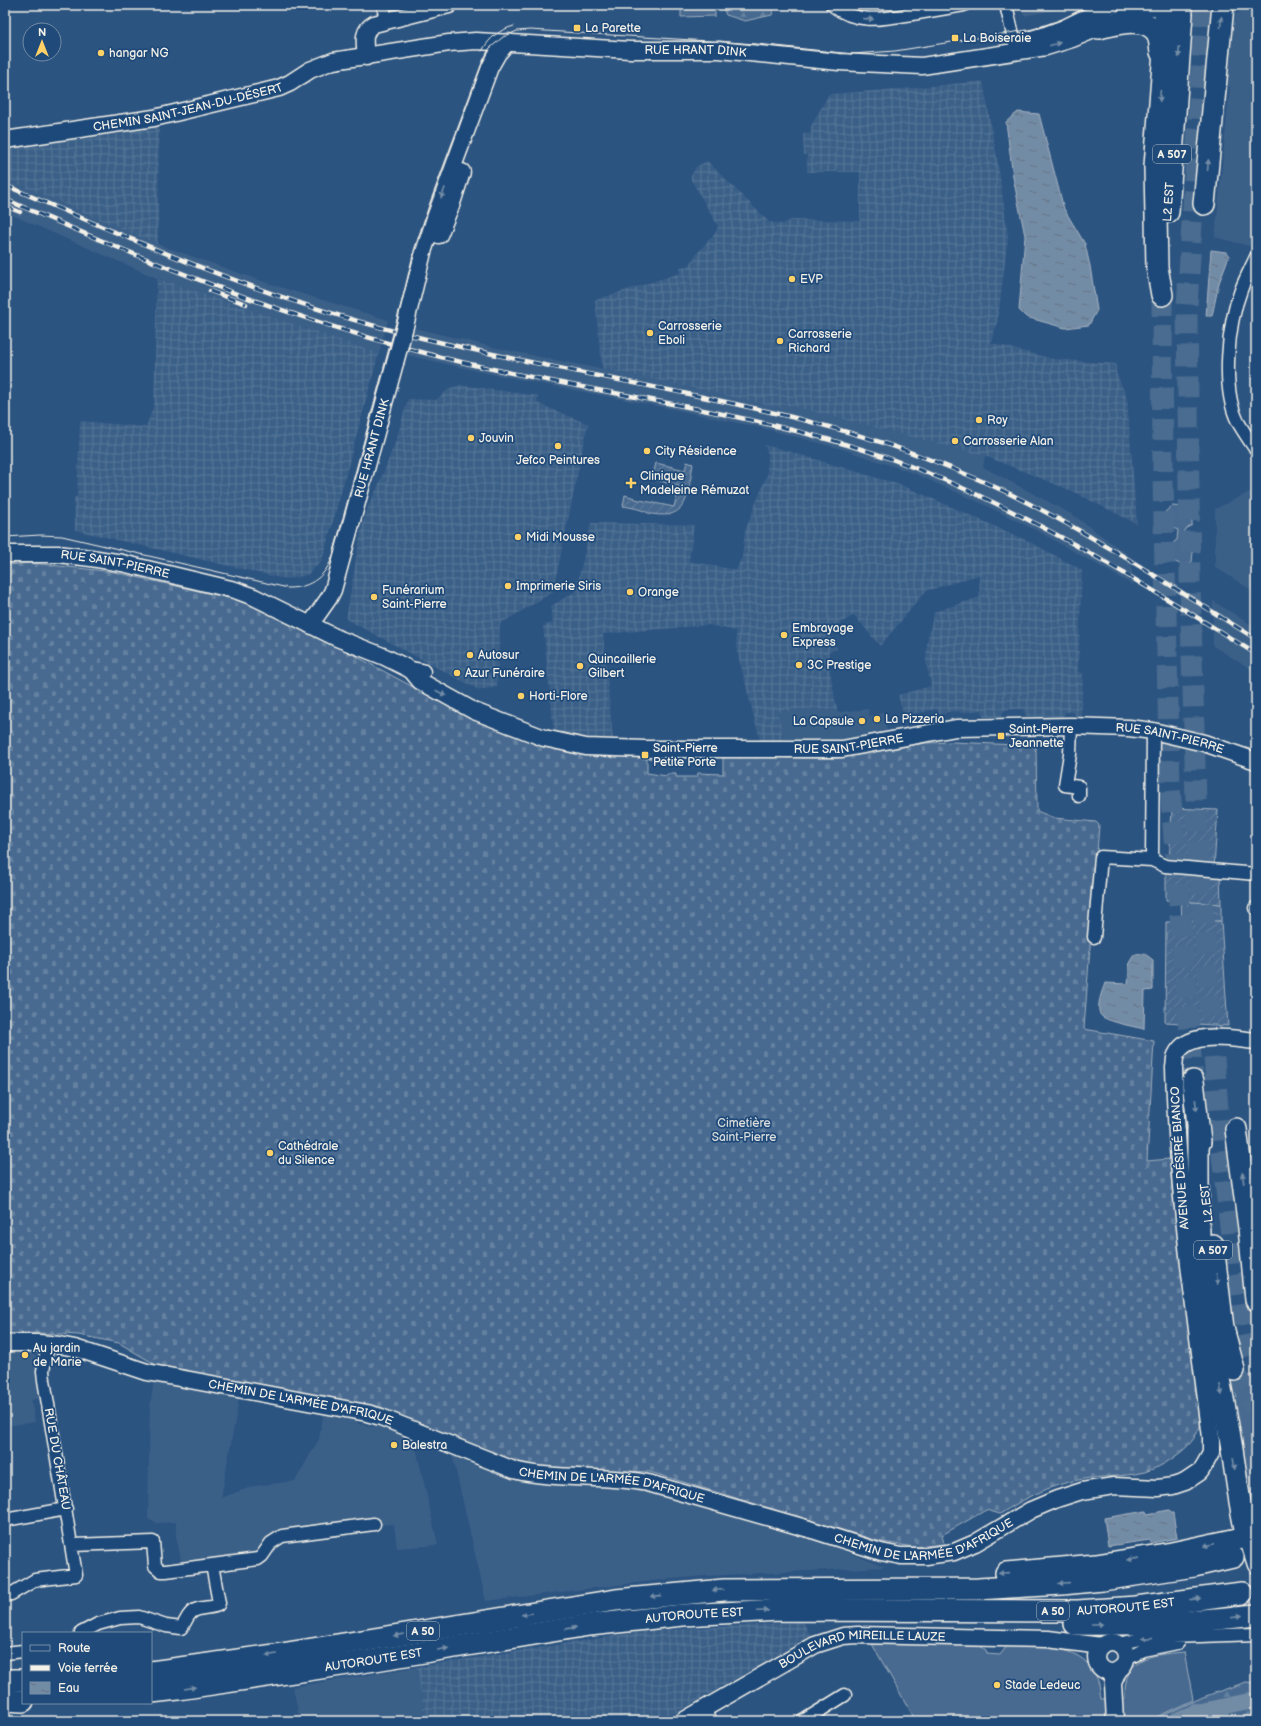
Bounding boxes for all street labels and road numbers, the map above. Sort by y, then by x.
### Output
street label: RUE HRANT DINK [644,42,747,60]
street label: CHEMIN SAINT-JEAN-DU-DÉSERT [92,79,286,134]
road number: A 507 [1153,145,1191,163]
street label: L2 EST [1160,181,1178,222]
street label: RUE HRANT DINK [351,397,392,499]
street label: RUE SAINT-PIERRE [60,547,171,582]
street label: RUE SAINT-PIERRE [1115,720,1226,757]
street label: RUE SAINT-PIERRE [794,730,905,757]
street label: AVENUE DÉSIRÉ BIANCO [1167,1086,1192,1230]
street label: L2 EST [1197,1182,1217,1223]
road number: A 507 [1194,1241,1232,1259]
street label: CHEMIN DE L'ARMÉE D'AFRIQUE [207,1376,395,1429]
street label: RUE DU CHÂTEAU [41,1406,75,1511]
street label: CHEMIN DE L'ARMÉE D'AFRIQUE [518,1464,706,1506]
street label: CHEMIN DE L'ARMÉE D'AFRIQUE [832,1515,1016,1564]
street label: AUTOROUTE EST [1076,1594,1177,1619]
road number: A 50 [1037,1602,1069,1620]
street label: AUTOROUTE EST [644,1604,745,1626]
road number: A 50 [407,1622,439,1640]
street label: BOULEVARD MIREILLE LAUZE [776,1627,946,1672]
street label: AUTOROUTE EST [324,1645,424,1675]

